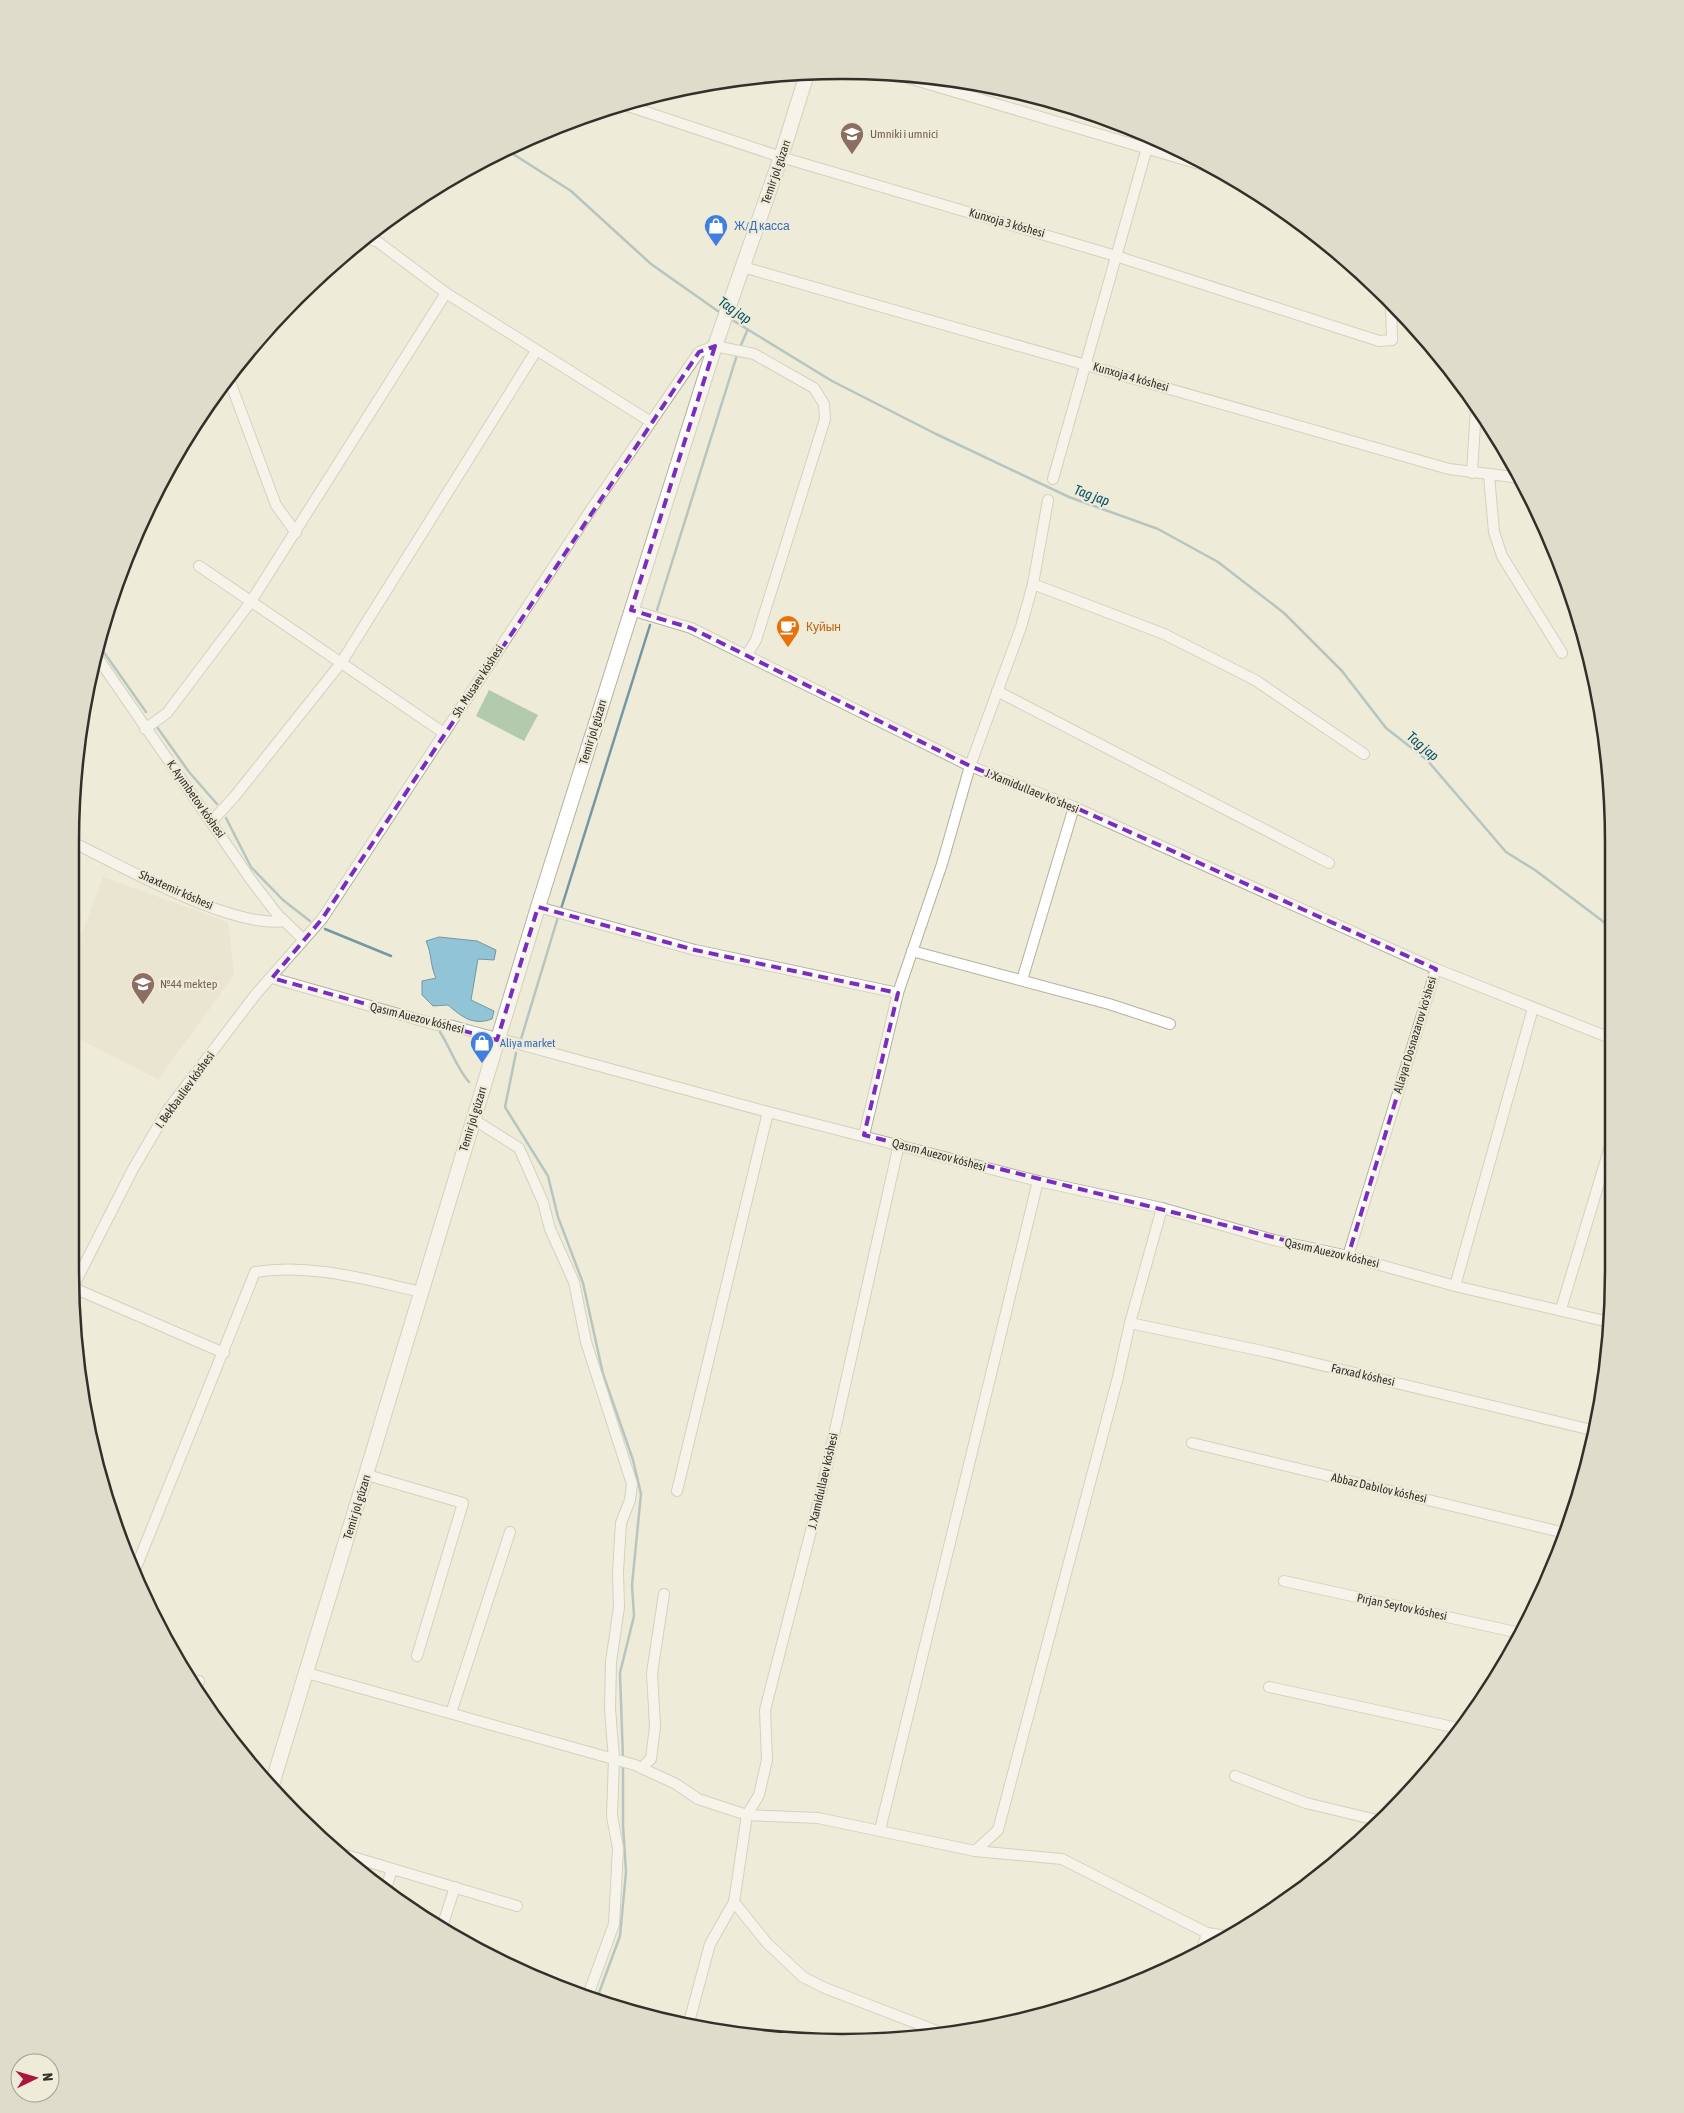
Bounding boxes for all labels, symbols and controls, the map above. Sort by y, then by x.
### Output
school or university icon: Umniki i umnici [839,121,865,155]
place label: Umniki i umnici [870,127,938,141]
street label: Temir jol gúzarı [758,138,794,206]
street label: Kunxoja 3 kóshesi [967,205,1047,241]
shop icon: Ж/Д касса [703,213,729,247]
place label: Ж/Д касса [734,219,790,233]
water label: Tag jap [715,293,755,327]
street label: Kunxoja 4 kóshesi [1091,359,1171,395]
water label: Tag jap [1072,481,1112,509]
cafe icon: Куйын [775,614,801,648]
place label: Куйын [806,620,841,634]
street label: Sh. Musaev kóshesi [449,642,507,720]
street label: Temir jol gúzarı [577,698,609,766]
water label: Tag jap [1404,728,1442,764]
street label: K. Ayımbetov kóshesi [164,757,228,841]
street label: J. Xamidullaev ko'shesi [983,766,1081,816]
street label: Shaxtemir kóshesi [137,867,215,913]
school or university icon: №44 mektep [130,971,156,1005]
street label: Allayar Dosnazarov ko'shesi [1391,975,1439,1095]
place label: №44 mektep [160,977,218,991]
street label: Qasım Auezov kóshesi [368,1000,466,1036]
shop icon: Aliya market [469,1030,495,1064]
place label: Aliya market [500,1036,556,1050]
street label: I. Bekbauliev kóshesi [152,1049,218,1131]
street label: Temir jol gúzarı [457,1085,489,1153]
street label: Qasım Auezov kóshesi [891,1136,987,1174]
street label: Qasım Auezov kóshesi [1283,1235,1381,1271]
street label: Farxad kóshesi [1330,1361,1396,1389]
street label: J. Xamidullaev kóshesi [805,1432,841,1530]
street label: Abbaz Dabılov kóshesi [1330,1470,1428,1506]
street label: Temir jol gúzarı [341,1473,373,1541]
street label: Pırjan Seytov kóshesi [1356,1591,1448,1623]
north arrow [10,2053,60,2103]
text: N [40,2072,56,2082]

